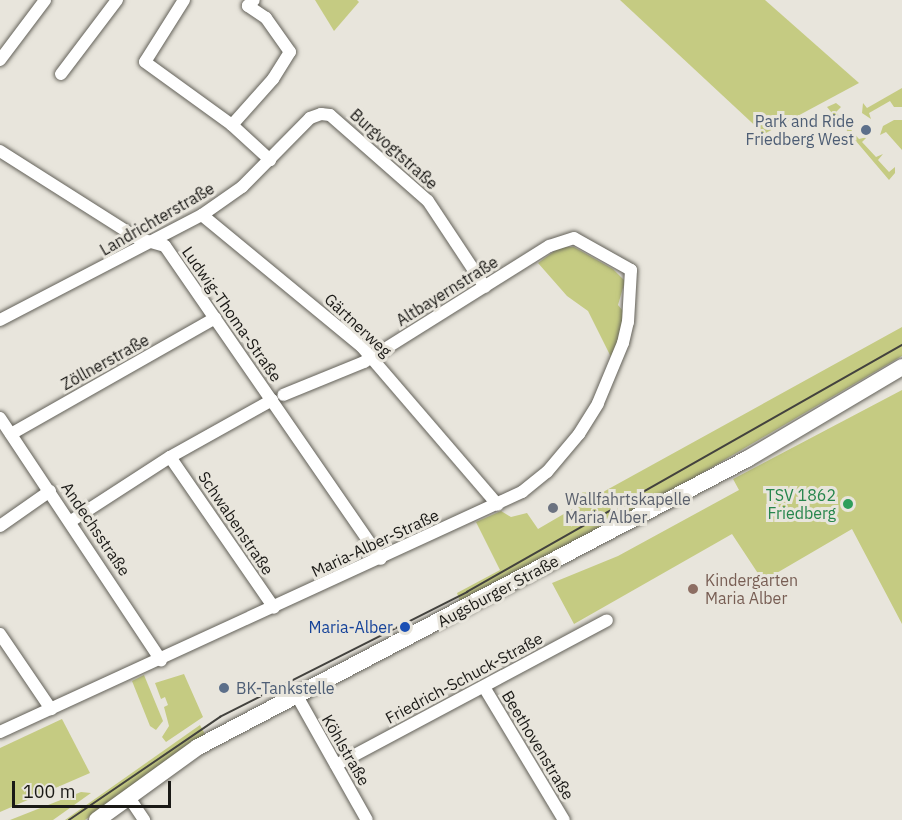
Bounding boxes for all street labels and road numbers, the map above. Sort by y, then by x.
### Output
street label: Burgvogtstraße [346,105,442,193]
street label: Landrichterstraße [96,178,218,260]
street label: Ludwig-Thoma-Straße [178,243,286,385]
street label: Altbayernstraße [393,252,501,330]
street label: Gärtnerweg [321,289,395,361]
street label: Zöllnerstraße [58,330,152,394]
street label: Schwabenstraße [194,468,278,578]
street label: Andechsstraße [58,478,134,580]
street label: Maria-Alber-Straße [308,505,442,581]
street label: Augsburger Straße [434,551,562,631]
street label: Friedrich-Schuck-Straße [382,628,546,728]
street label: Beethovenstraße [498,687,578,803]
street label: Köhlstraße [318,711,374,789]

